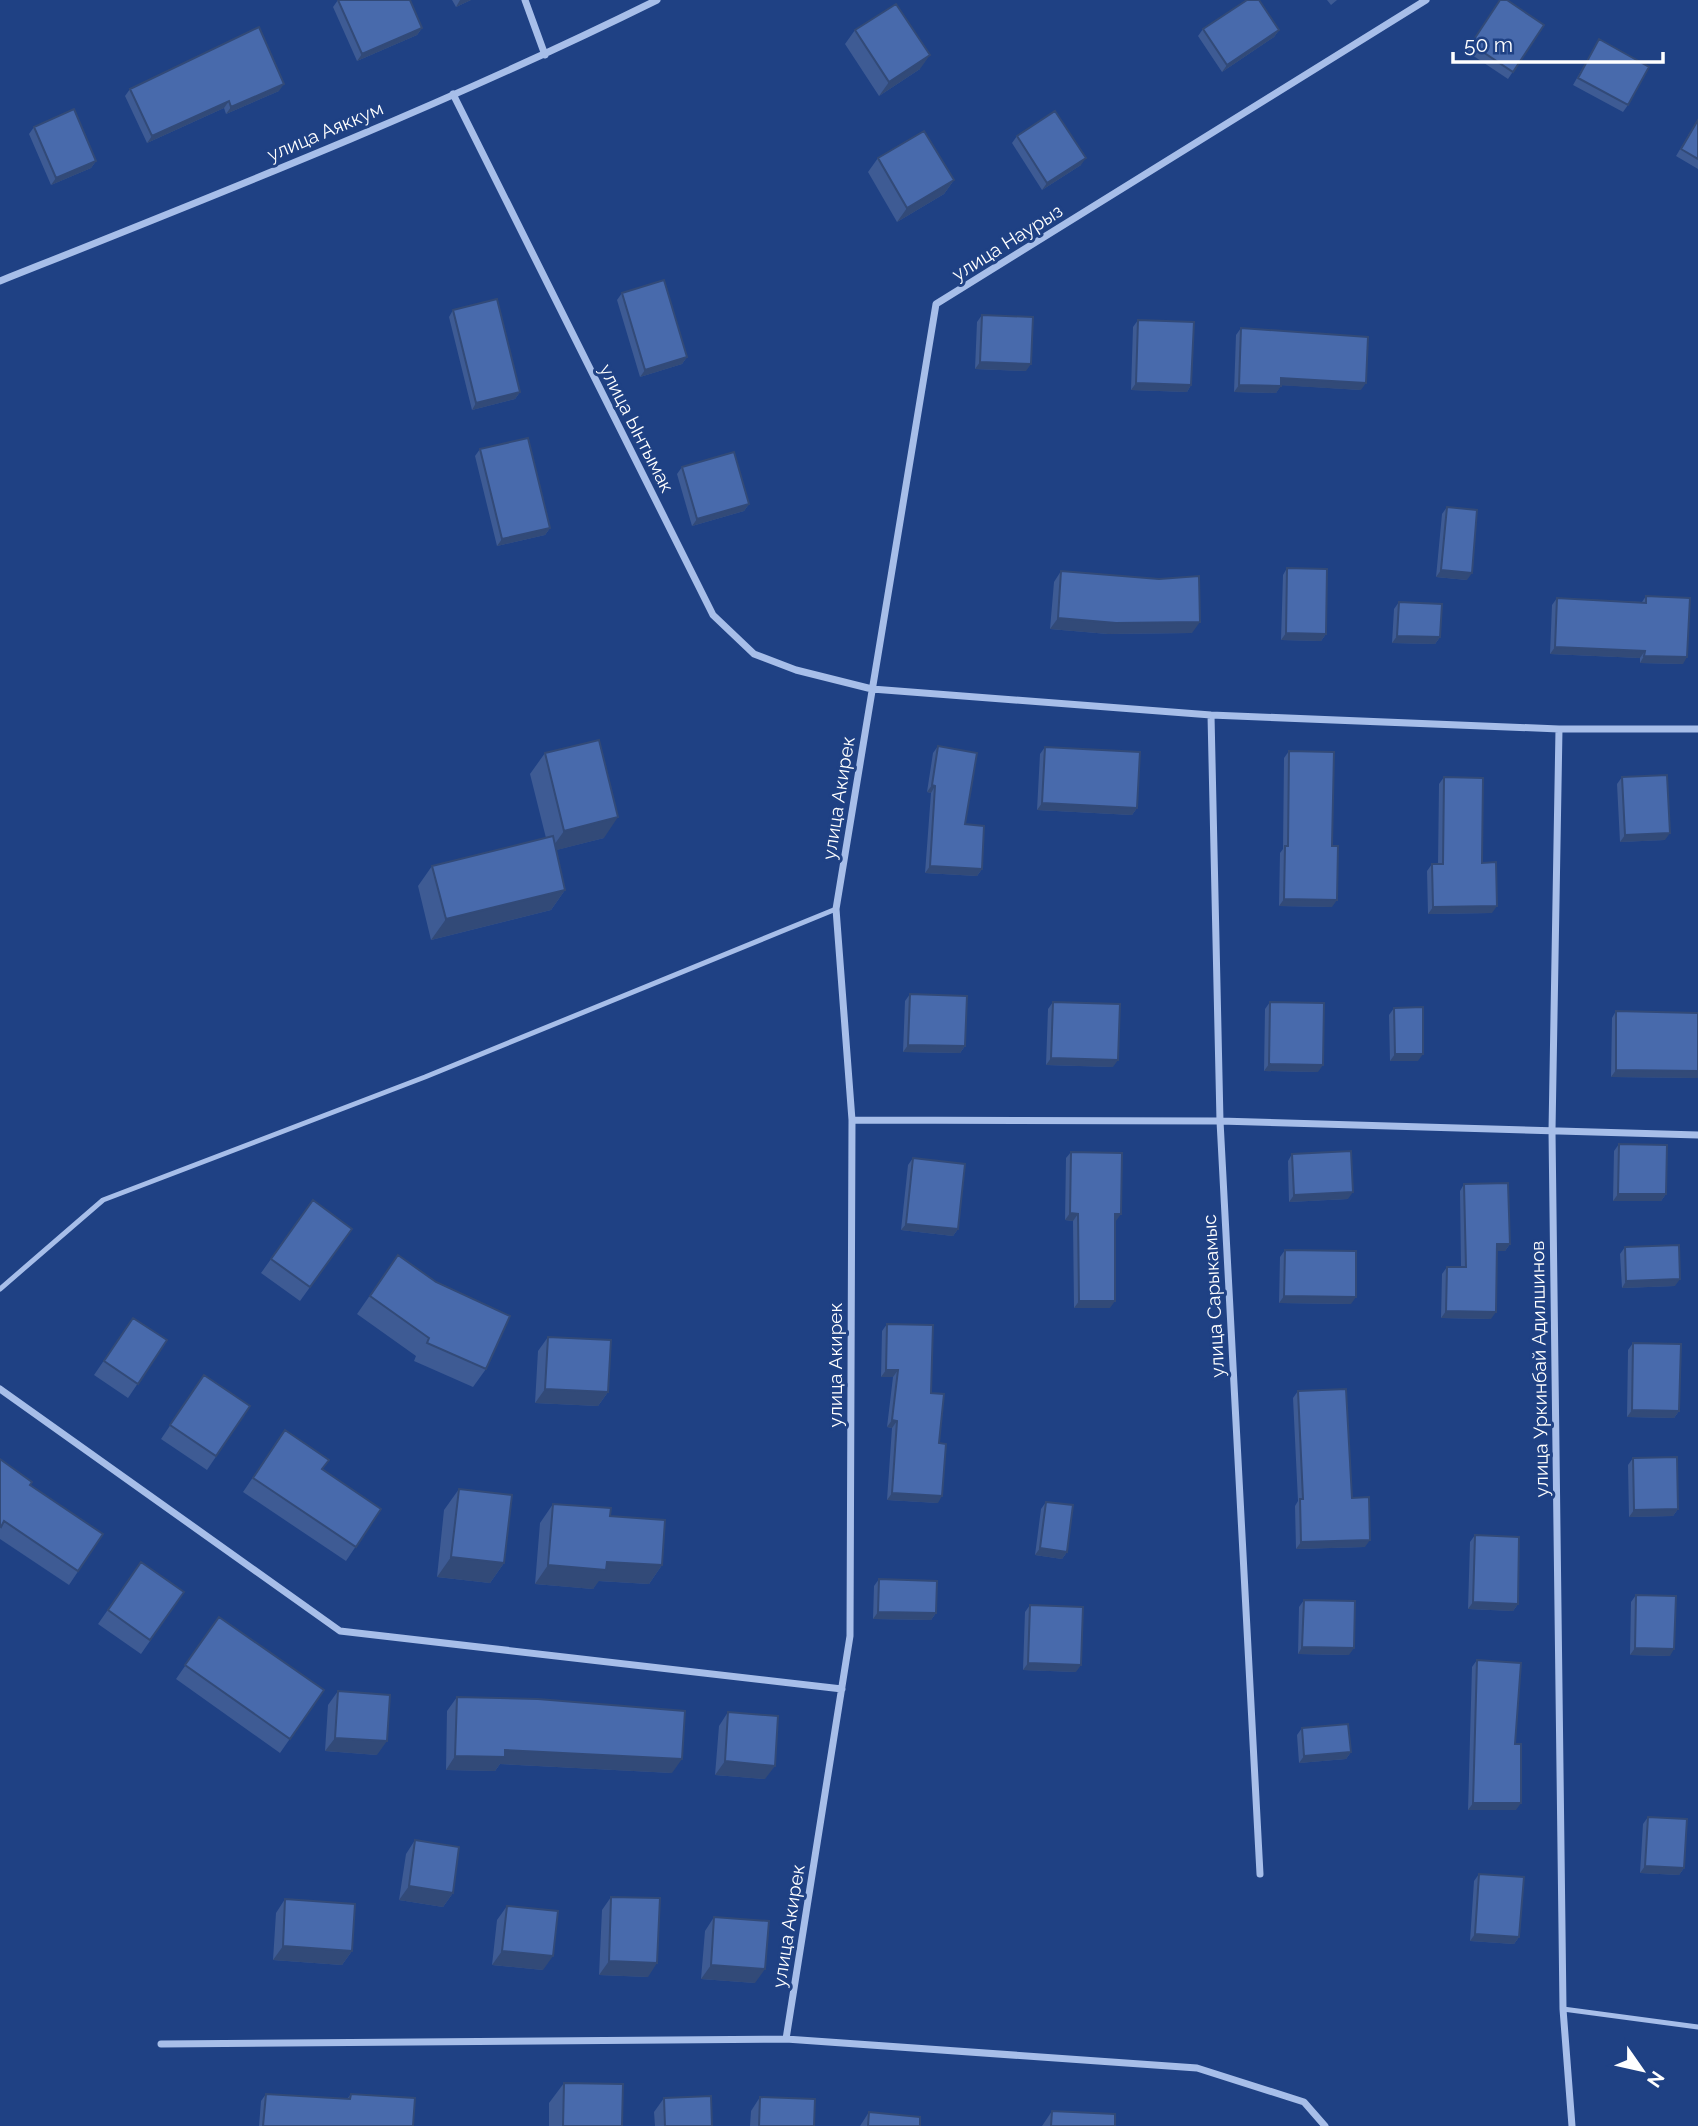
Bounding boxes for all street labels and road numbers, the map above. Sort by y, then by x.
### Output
street label: улица Аяккум [264,97,386,165]
street label: улица Наурыз [948,199,1066,285]
street label: улица Ынтымак [595,360,679,496]
street label: улица Акирек [817,735,859,861]
street label: улица Сарыкамыс [1198,1214,1228,1378]
street label: улица Уркинбай Адилшинов [1526,1240,1552,1498]
street label: улица Акирек [824,1302,846,1427]
street label: улица Акирек [767,1863,809,1989]

